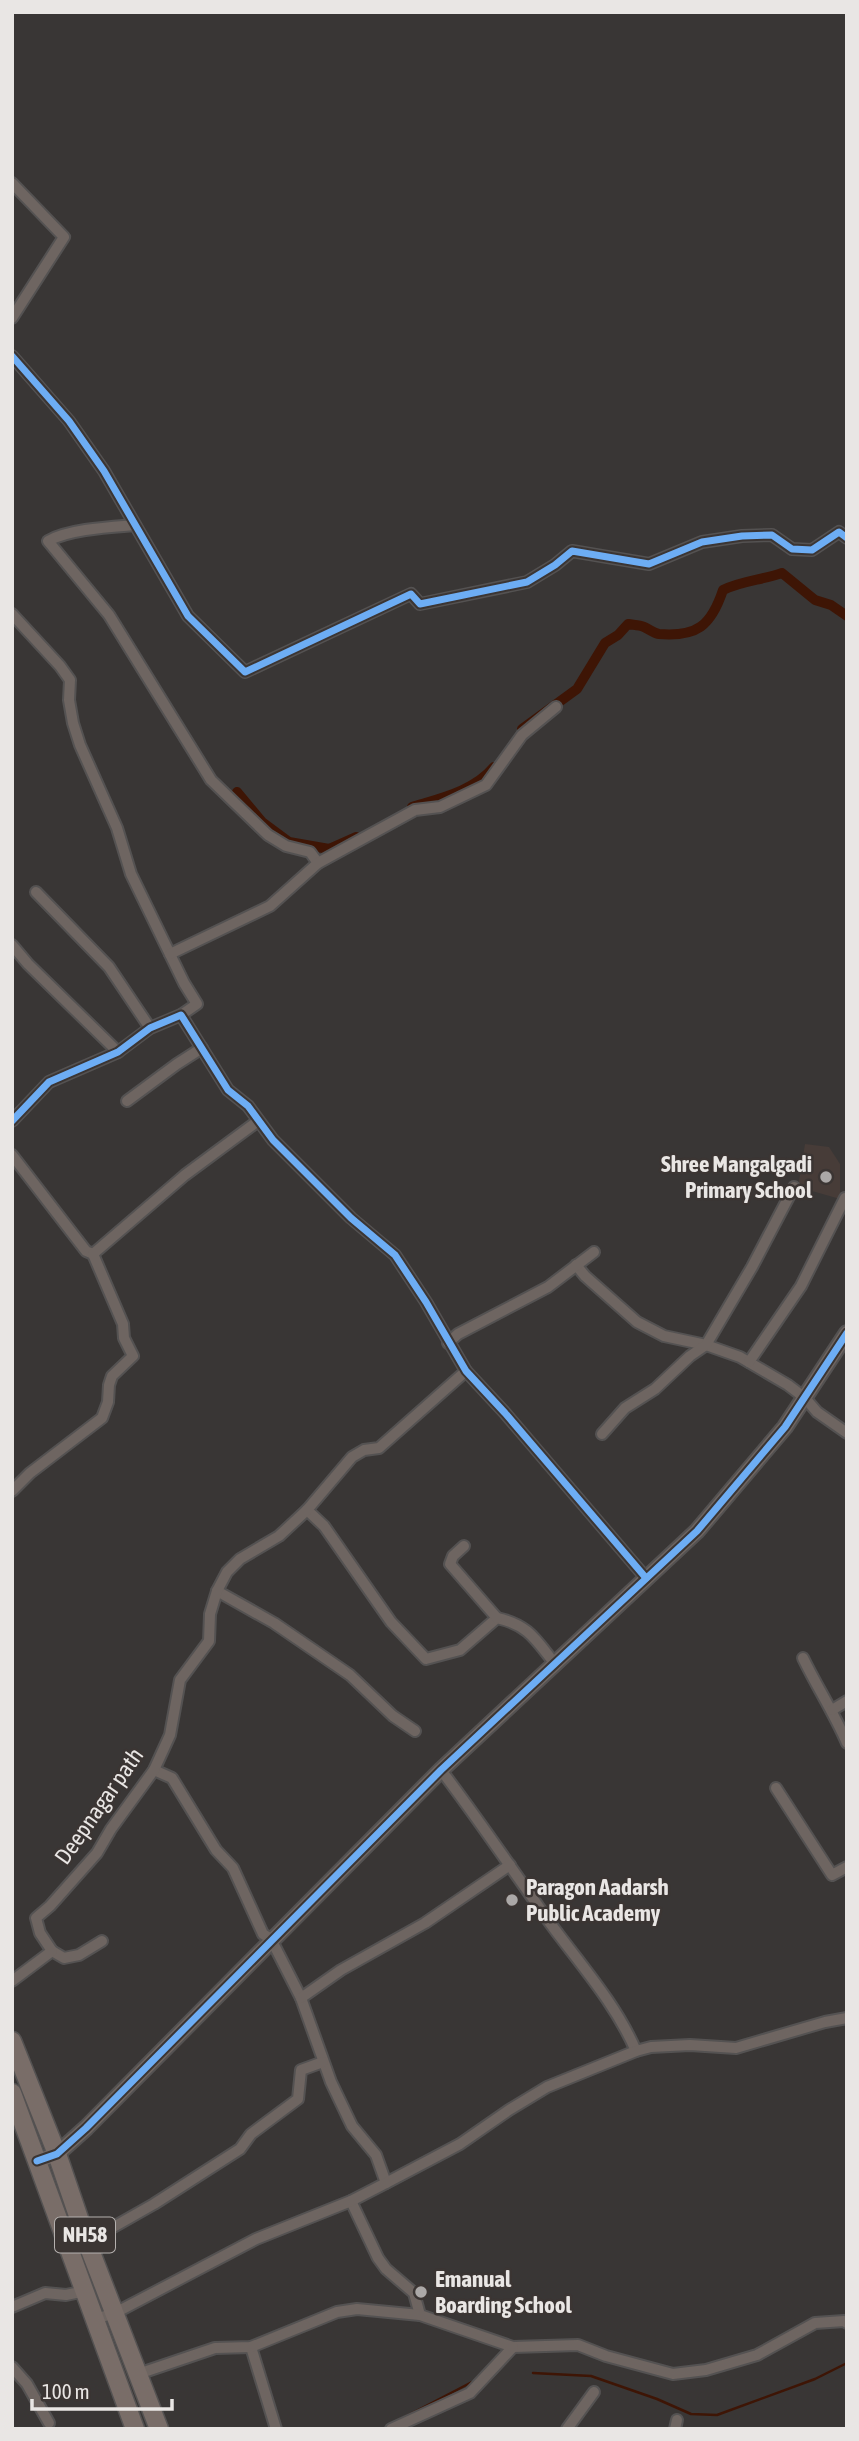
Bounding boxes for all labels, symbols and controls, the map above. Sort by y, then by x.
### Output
place label: Shree Mangalgadi Primary School [661,1151,813,1203]
marker: Shree Mangalgadi Primary School [818,1169,834,1185]
street label: Deepnagar path [49,1743,149,1869]
place label: Paragon Aadarsh Public Academy [526,1874,669,1926]
marker: Paragon Aadarsh Public Academy [504,1892,520,1908]
road number: NH58 [55,2218,115,2252]
place label: Emanual Boarding School [435,2266,573,2318]
marker: Emanual Boarding School [413,2284,429,2300]
scale bar [32,2368,172,2412]
text: 100 m [42,2379,90,2403]

